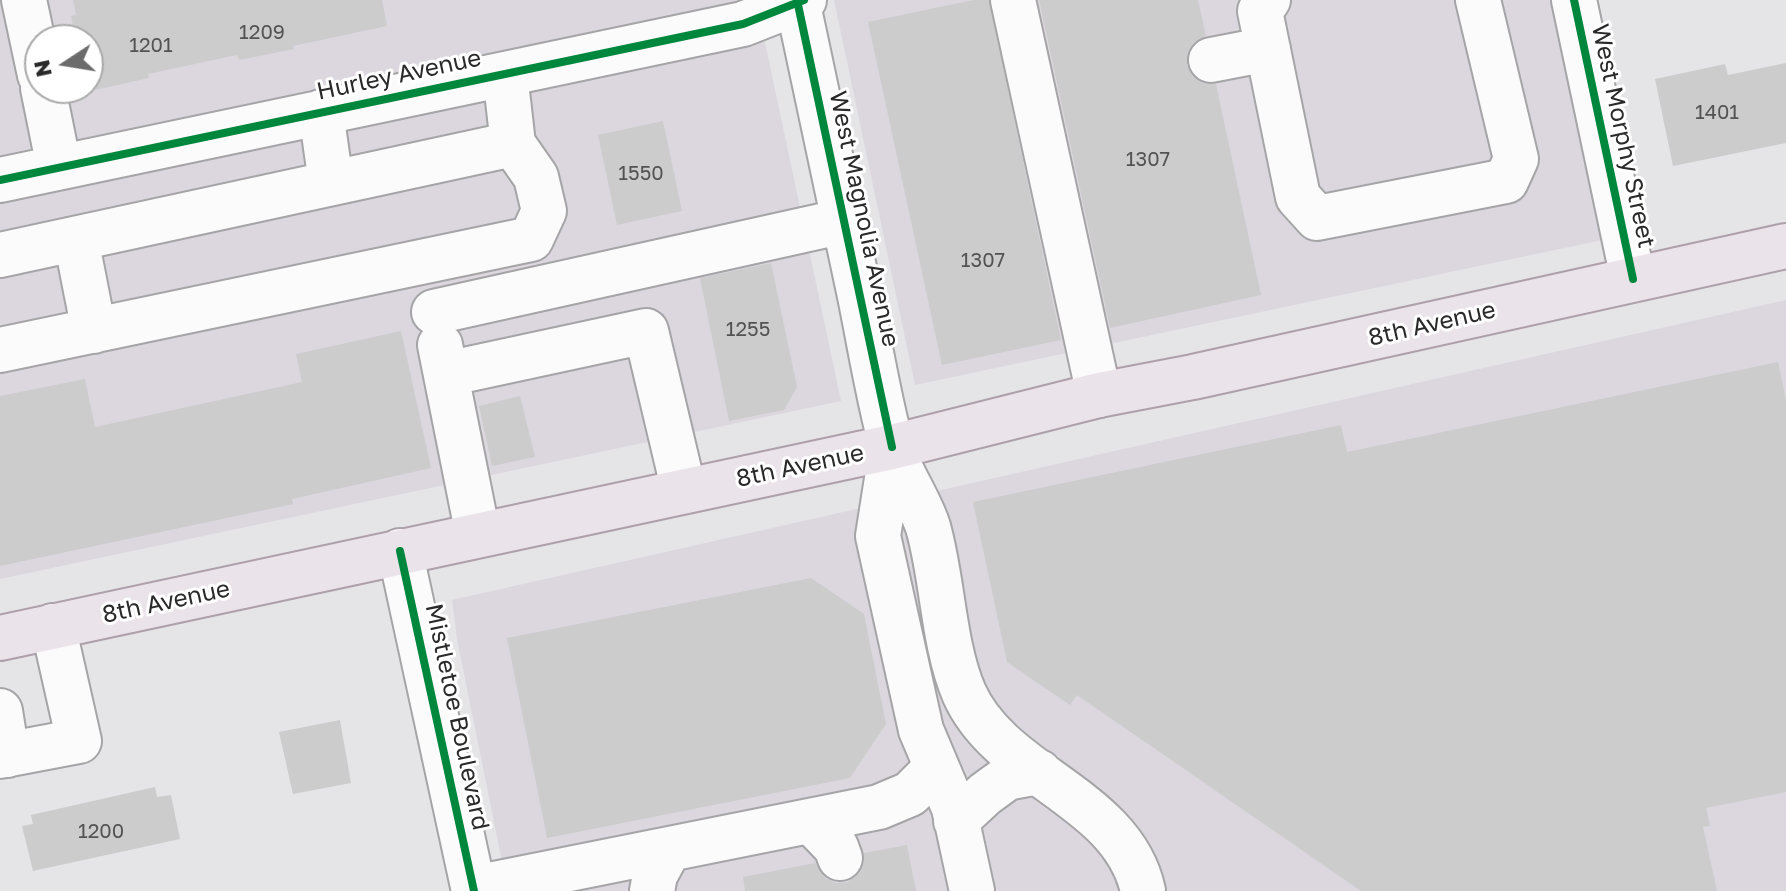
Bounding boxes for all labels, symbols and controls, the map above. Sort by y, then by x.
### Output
house number: 1209 [239,21,285,45]
street label: West Morphy Street [1585,21,1661,251]
north arrow [24,24,104,104]
house number: 1201 [129,34,173,58]
street label: Hurley Avenue [314,44,484,106]
text: N [27,58,57,80]
street label: West Magnolia Avenue [823,88,905,350]
house number: 1401 [1695,101,1739,125]
house number: 1307 [1126,148,1170,172]
house number: 1550 [618,162,664,186]
house number: 1307 [961,249,1005,273]
street label: 8th Avenue [1366,295,1498,353]
house number: 1255 [726,318,770,342]
street label: 8th Avenue [734,438,866,494]
street label: 8th Avenue [100,574,232,630]
street label: Mistletoe Boulevard [419,601,495,833]
house number: 1200 [78,820,124,844]

